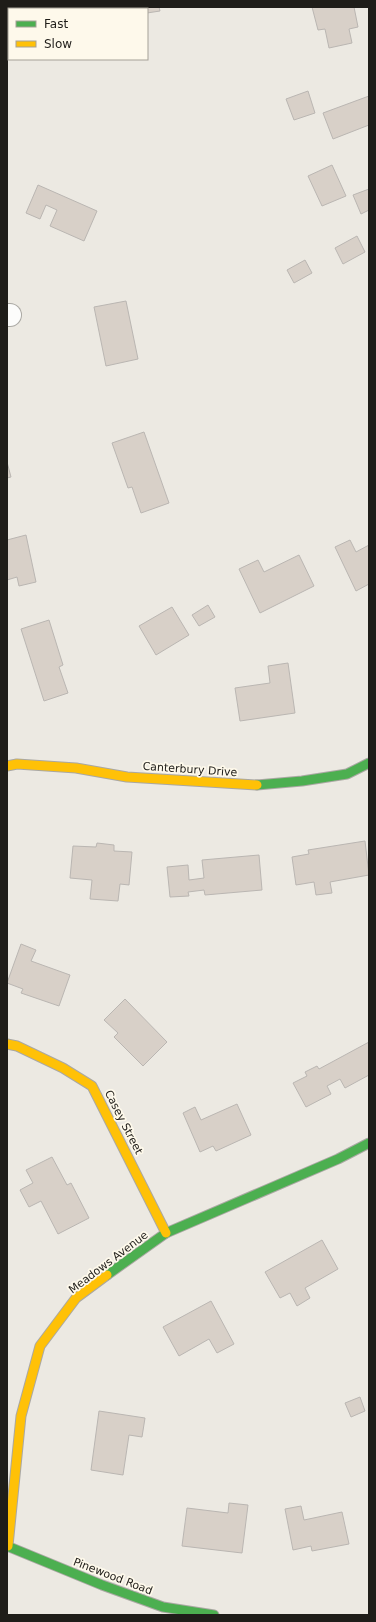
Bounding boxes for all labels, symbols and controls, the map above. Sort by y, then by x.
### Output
legend [8,8,148,60]
text: Fast [44,17,68,31]
text: Slow [44,37,72,51]
street label: Canterbury Drive [142,760,238,779]
street label: Casey Street [102,1088,146,1157]
street label: Meadows Avenue [66,1228,151,1296]
street label: Pinewood Road [71,1555,154,1598]

